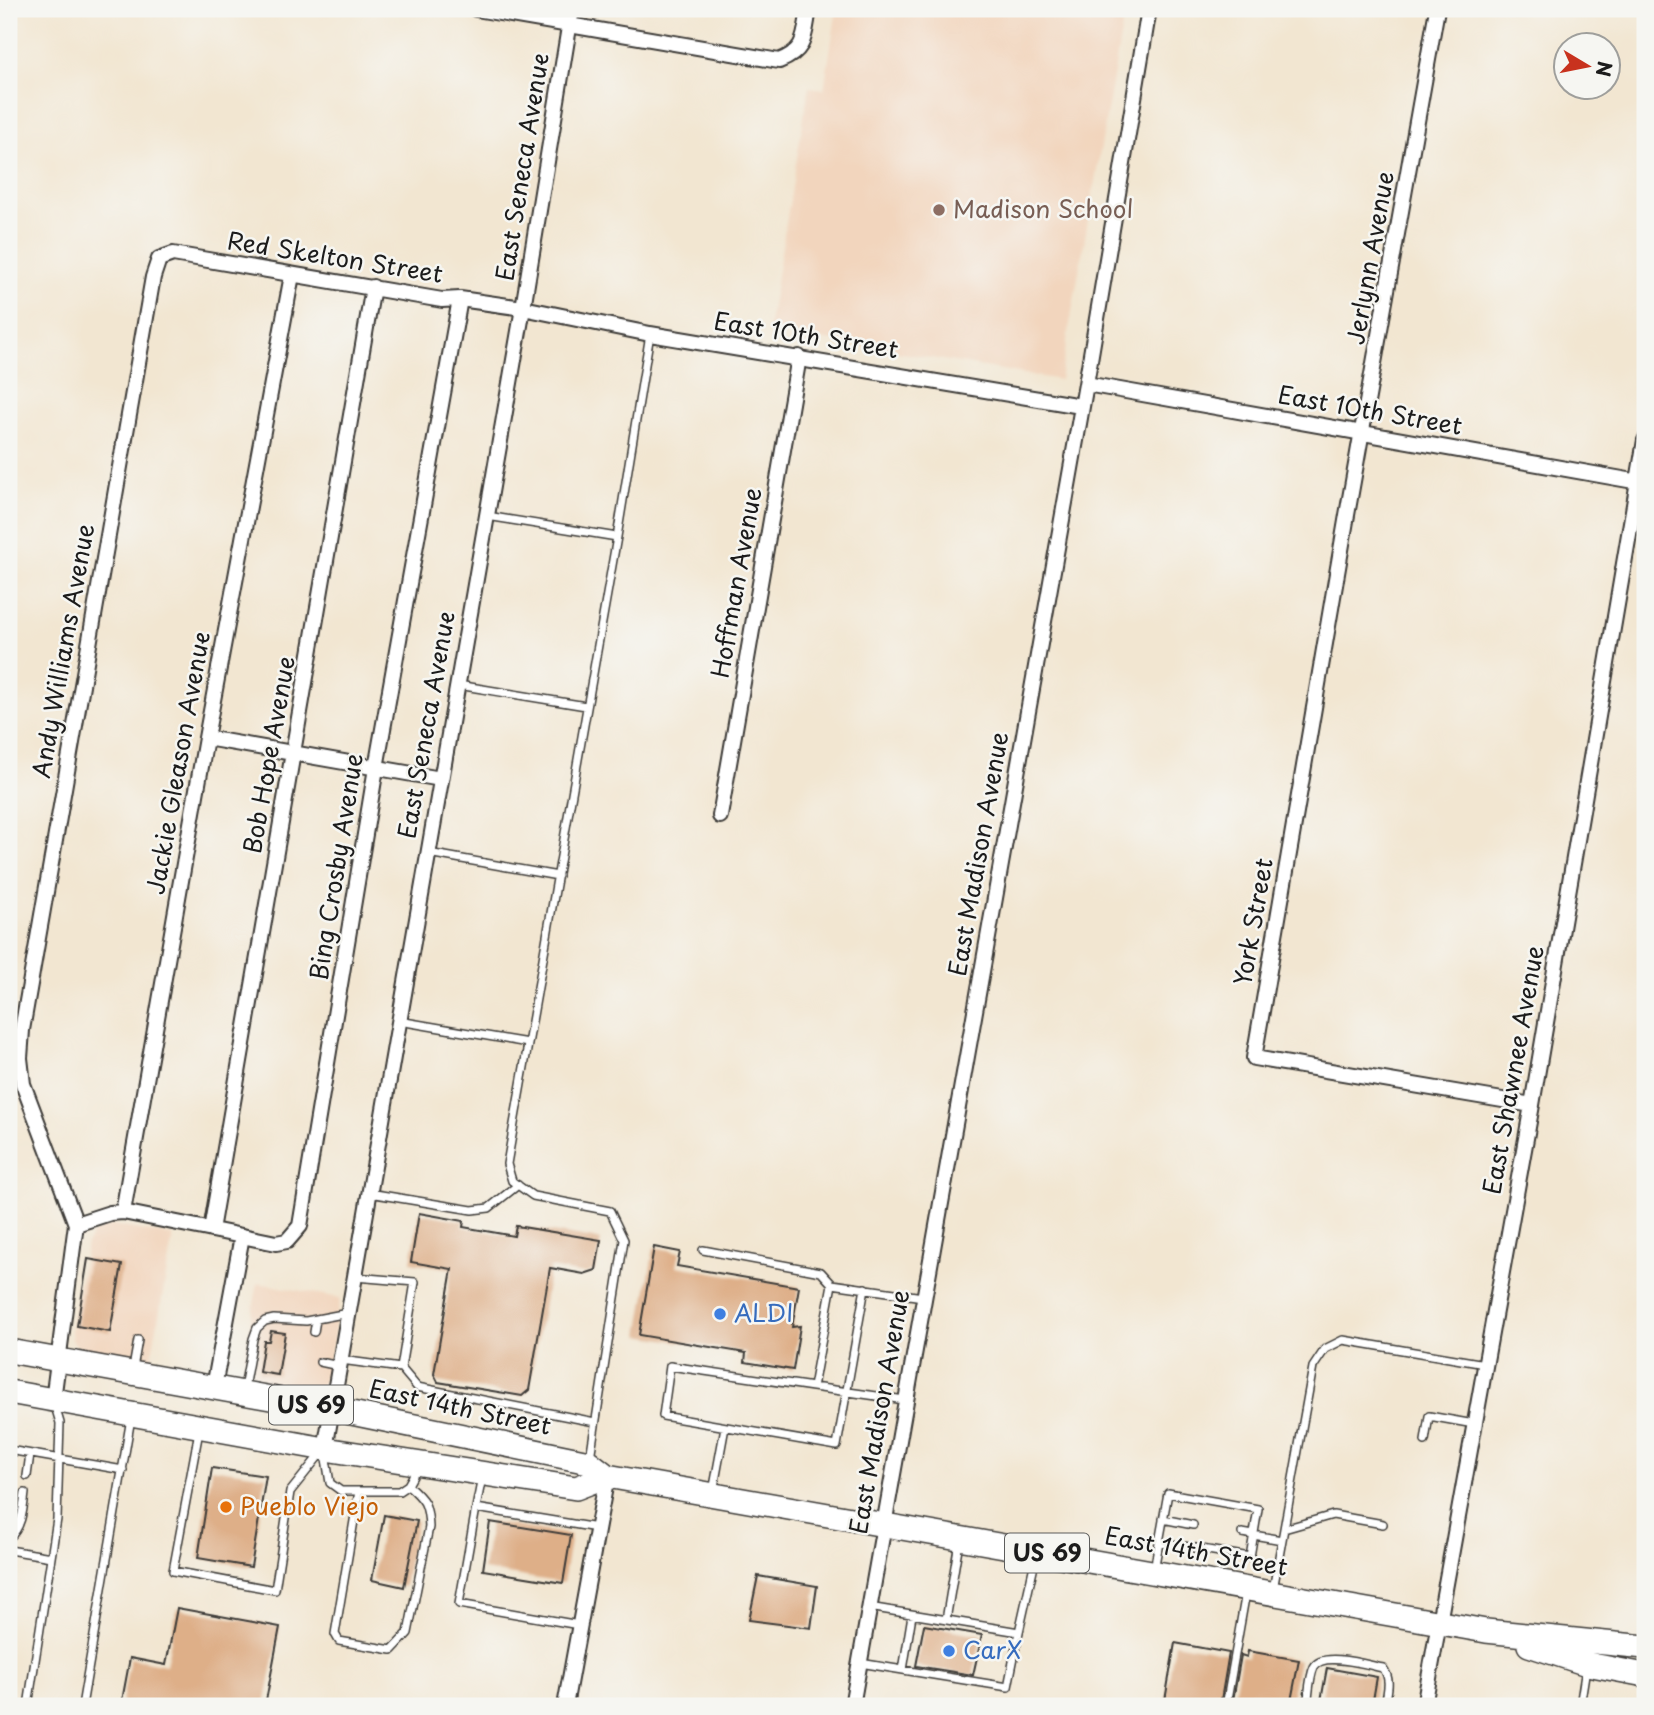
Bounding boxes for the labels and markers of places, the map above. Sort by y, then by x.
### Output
place label: Madison School [953,190,1133,226]
marker: Madison School [931,202,947,218]
place label: ALDI [734,1294,794,1330]
marker: ALDI [712,1306,728,1322]
place label: Pueblo Viejo [240,1487,379,1523]
marker: Pueblo Viejo [218,1499,234,1515]
place label: CarX [963,1631,1022,1667]
marker: CarX [941,1643,957,1659]

